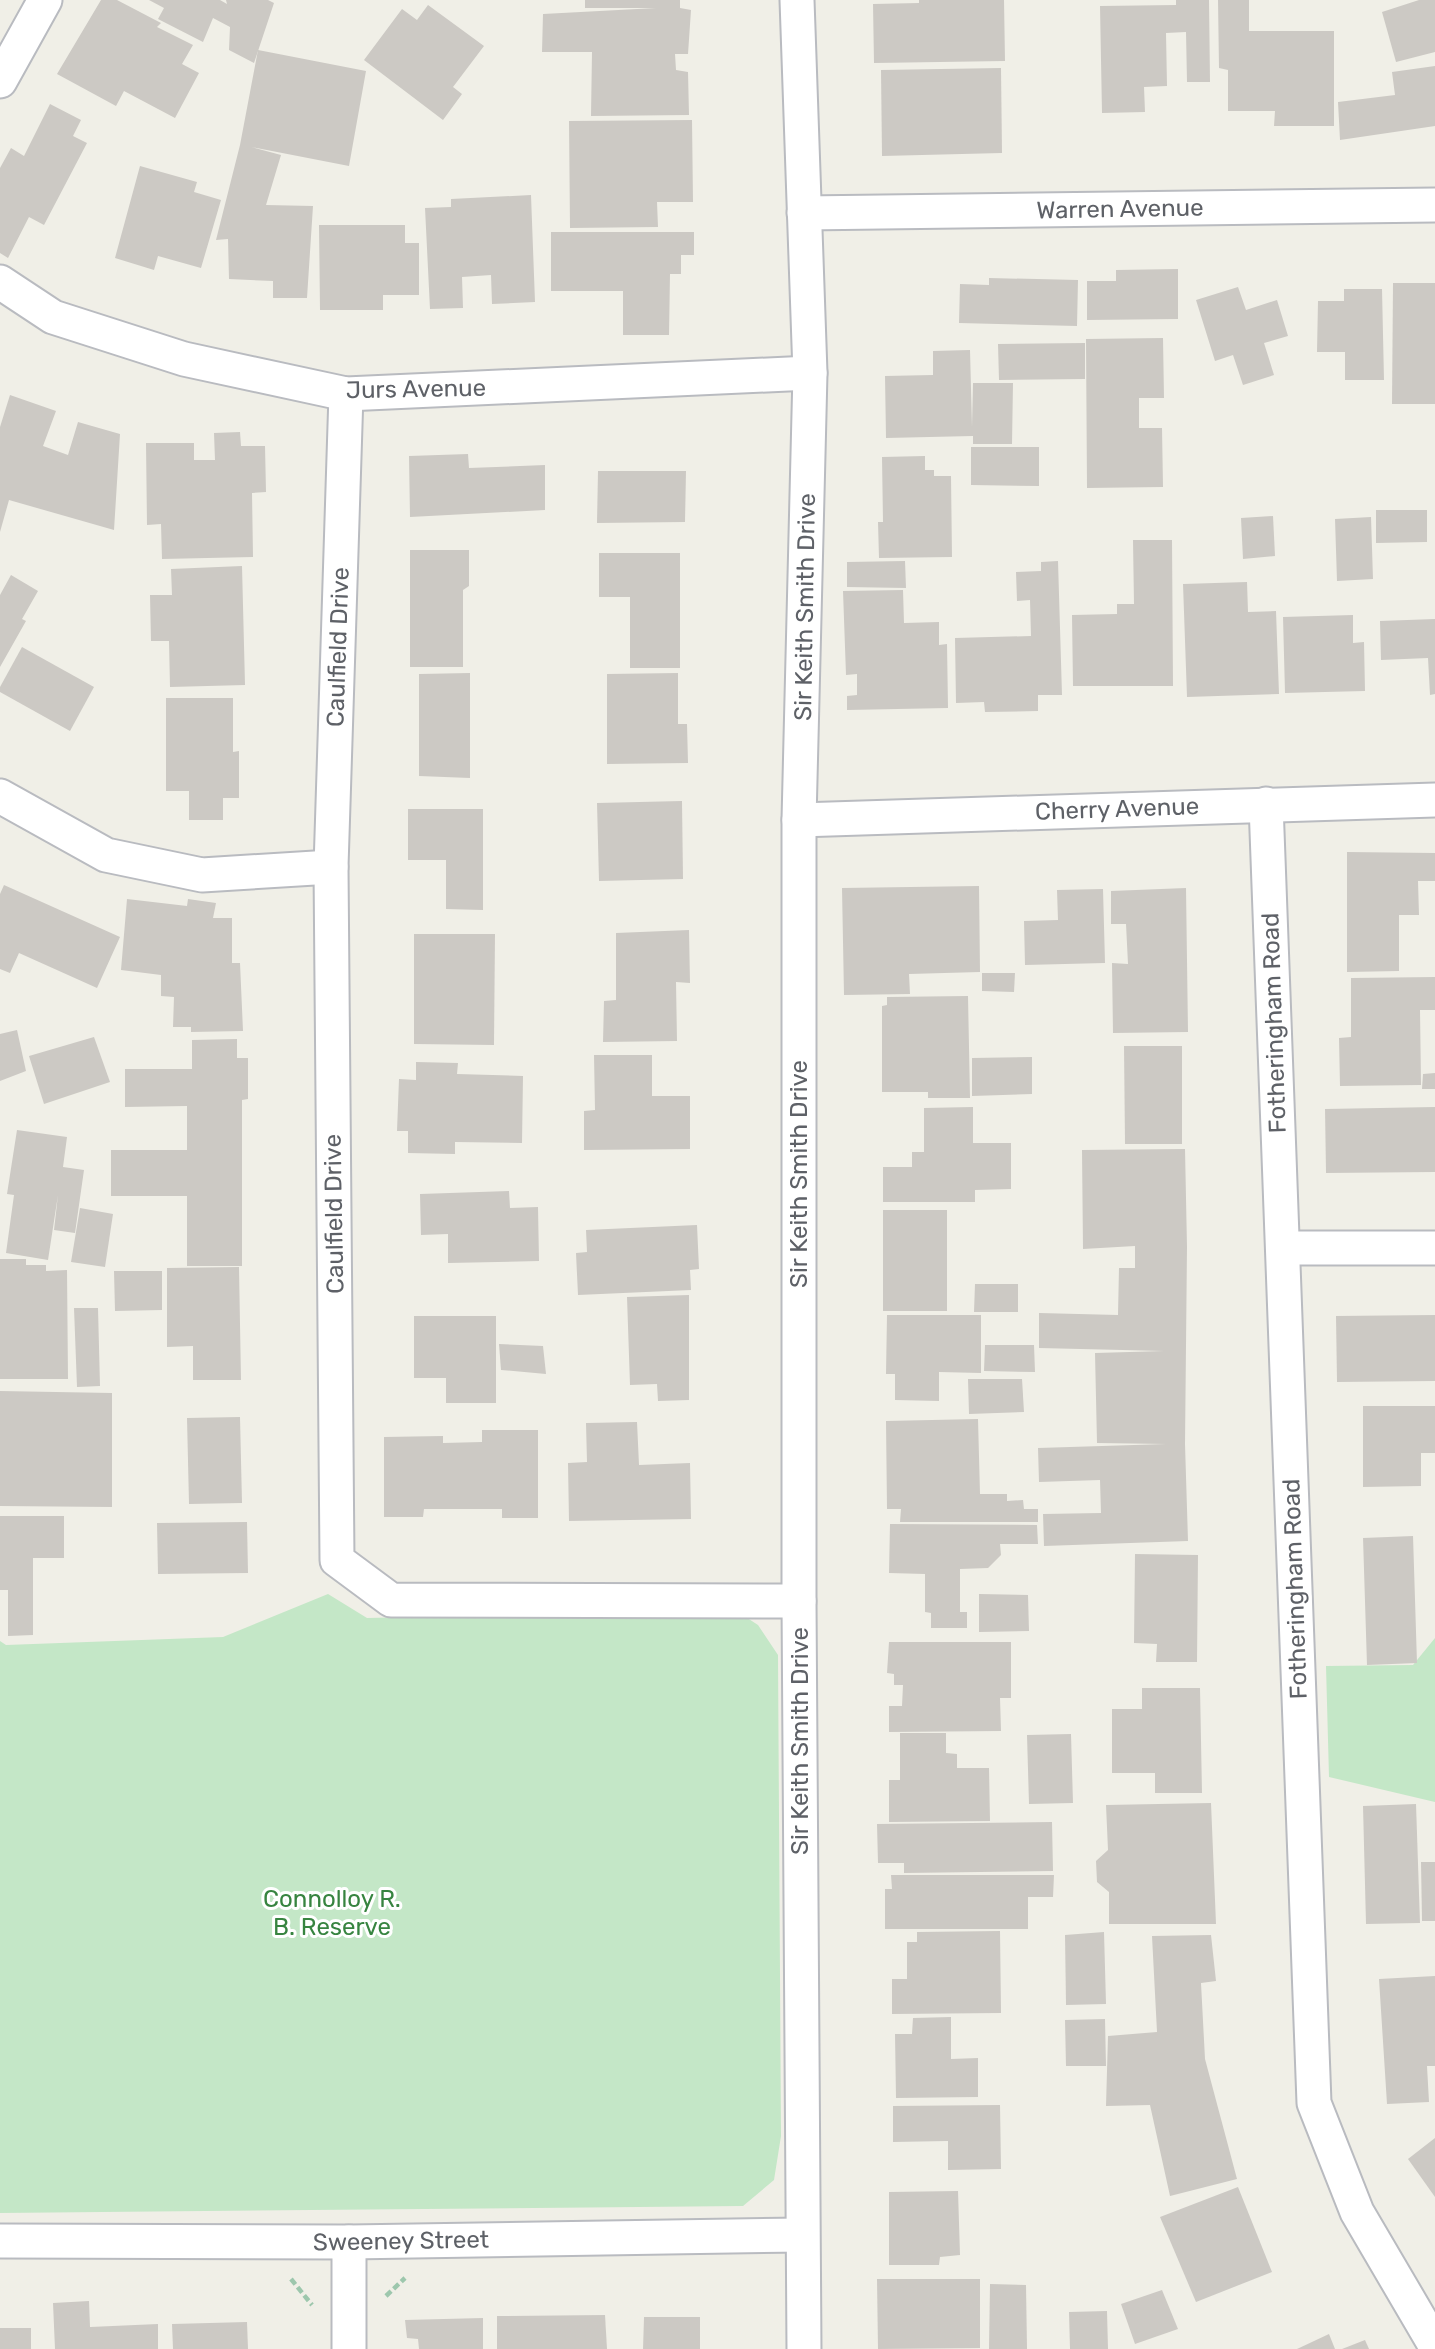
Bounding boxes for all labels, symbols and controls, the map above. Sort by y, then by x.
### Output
street label: Warren Avenue [1036,194,1204,224]
street label: Jurs Avenue [346,374,486,404]
street label: Sir Keith Smith Drive [789,493,821,721]
street label: Caulfield Drive [321,567,355,727]
street label: Cherry Avenue [1034,792,1200,826]
street label: Fotheringham Road [1256,912,1292,1134]
street label: Sir Keith Smith Drive [785,1060,813,1288]
street label: Caulfield Drive [319,1134,349,1294]
street label: Fotheringham Road [1277,1478,1313,1700]
street label: Sir Keith Smith Drive [786,1627,814,1855]
park label: Connolloy R. B. Reserve [263,1885,401,1941]
street label: Sweeney Street [313,2225,489,2257]

